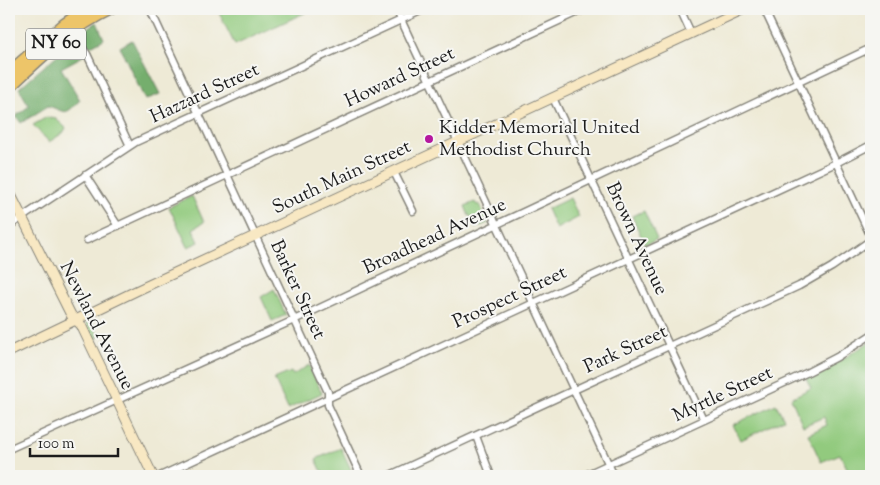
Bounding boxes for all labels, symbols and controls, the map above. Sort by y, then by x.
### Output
road number: NY 60 [26,29,86,60]
street label: Howard Street [341,41,460,115]
street label: Hazzard Street [146,57,264,131]
place label: Kidder Memorial United Methodist Church [439,115,640,164]
marker: Kidder Memorial United Methodist Church [423,133,435,145]
street label: South Main Street [268,134,416,222]
street label: Brown Avenue [598,178,674,300]
street label: Broadhead Avenue [359,192,511,282]
street label: Barker Street [262,236,332,344]
street label: Newland Avenue [52,257,140,395]
street label: Prospect Street [449,260,572,336]
street label: Park Street [580,319,673,381]
street label: Myrtle Street [669,360,778,430]
scale bar [30,425,118,457]
text: 100 m [38,434,75,455]

